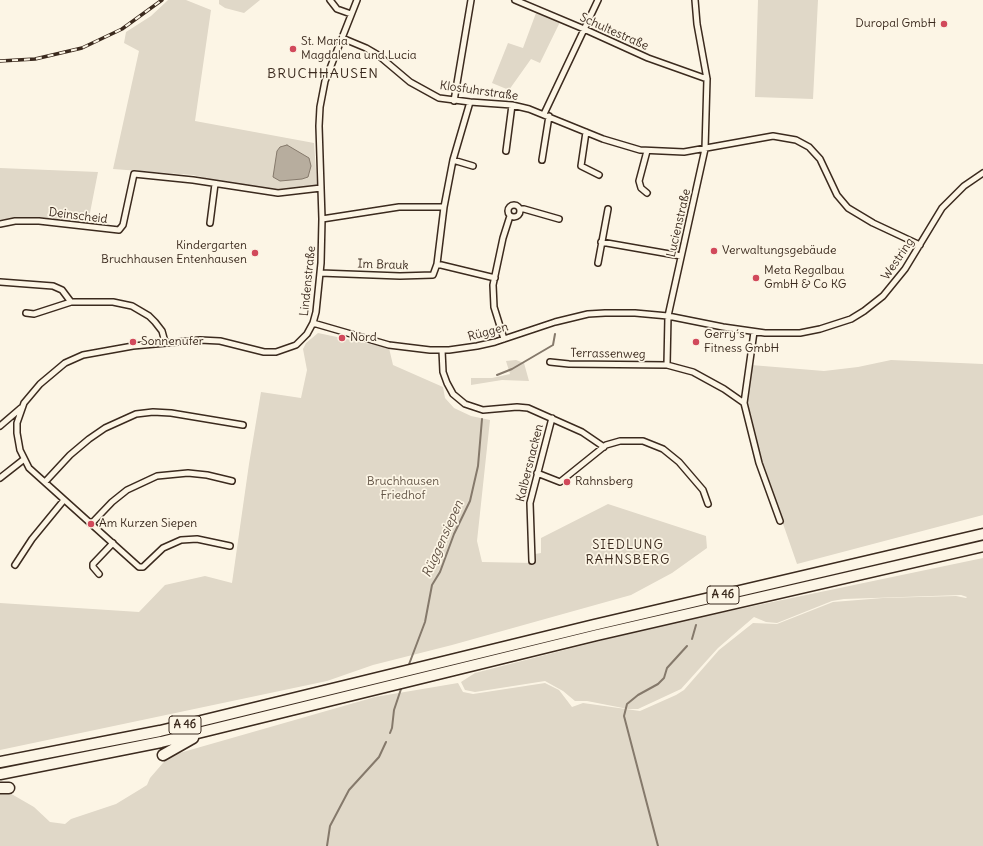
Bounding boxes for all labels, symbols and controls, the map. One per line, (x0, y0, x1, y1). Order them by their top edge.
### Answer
street label: Schultestraße (577, 10, 651, 54)
place label: Duropal GmbH (855, 17, 936, 31)
marker: Duropal GmbH (939, 19, 949, 29)
place label: St. Maria Magdalena und Lucia (301, 35, 417, 63)
marker: St. Maria Magdalena und Lucia (288, 44, 298, 54)
district label: BRUCHHAUSEN (267, 66, 379, 82)
street label: Klosfuhrstraße (439, 78, 519, 104)
street label: Lucienstraße (664, 187, 694, 259)
street label: Deinscheid (48, 205, 108, 227)
street label: Westring (879, 235, 917, 283)
place label: Kindergarten Bruchhausen Entenhausen (101, 239, 247, 267)
place label: Verwaltungsgebäude (722, 244, 837, 258)
street label: Lindenstraße (297, 245, 319, 317)
marker: Verwaltungsgebäude (709, 246, 719, 256)
marker: Kindergarten Bruchhausen Entenhausen (250, 248, 260, 258)
street label: Im Brauk (357, 257, 409, 273)
place label: Meta Regalbau GmbH & Co KG (764, 264, 846, 292)
marker: Meta Regalbau GmbH & Co KG (751, 273, 761, 283)
street label: Rüggen (466, 320, 510, 344)
place label: Gerry´s Fitness GmbH (704, 328, 779, 356)
place label: Nord (350, 331, 377, 345)
marker: Nord (337, 333, 347, 343)
place label: Sonnenufer (141, 335, 204, 349)
marker: Sonnenufer (128, 337, 138, 347)
marker: Gerry´s Fitness GmbH (691, 337, 701, 347)
street label: Terrassenweg (570, 346, 646, 362)
street label: Kalbersnacken (513, 423, 547, 503)
park label: Bruchhausen Friedhof (367, 475, 439, 503)
place label: Rahnsberg (575, 475, 633, 489)
marker: Rahnsberg (562, 477, 572, 487)
water label: Rüggensiepen (419, 498, 467, 580)
place label: Am Kurzen Siepen (99, 517, 197, 531)
marker: Am Kurzen Siepen (86, 519, 96, 529)
district label: SIEDLUNG RAHNSBERG (586, 537, 670, 568)
road number: A 46 (707, 586, 739, 604)
road number: A 46 (169, 716, 201, 734)

